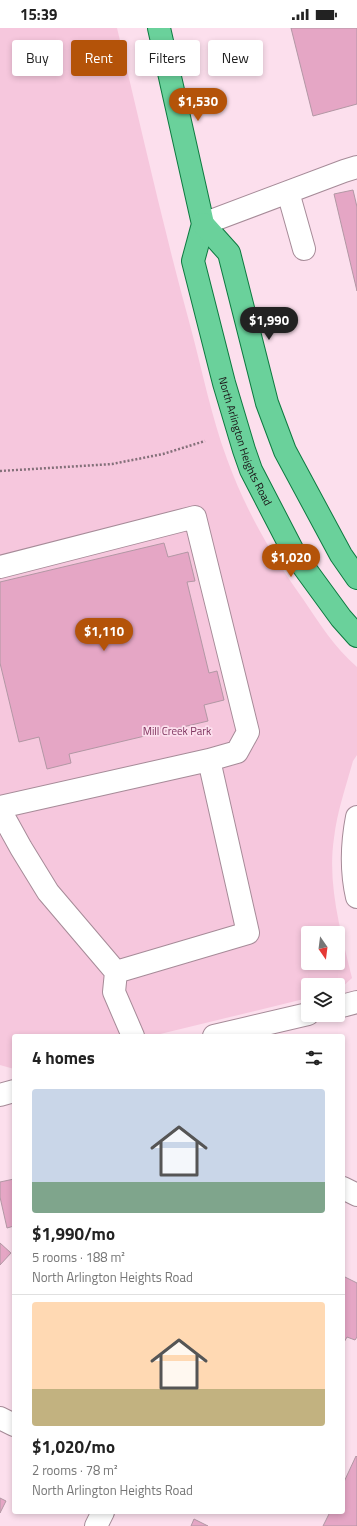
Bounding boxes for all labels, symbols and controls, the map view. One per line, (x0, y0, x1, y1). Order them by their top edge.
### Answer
text: 15:39 (20, 3, 57, 26)
chip: Buy (12, 40, 63, 76)
chip: Rent (71, 40, 127, 76)
chip: Filters (135, 40, 200, 76)
chip: New (208, 40, 263, 76)
pin: $1,530 (165, 88, 231, 122)
text: $1,530 (178, 91, 218, 111)
pin: $1,990 (236, 307, 302, 341)
text: $1,990 (249, 310, 289, 330)
street label: North Arlington Heights Road (215, 375, 276, 508)
pin: $1,020 (258, 544, 324, 578)
text: $1,020 (271, 547, 311, 567)
pin: $1,110 (71, 618, 137, 652)
text: $1,110 (84, 621, 124, 641)
park label: Mill Creek Park (143, 723, 212, 739)
north arrow (301, 926, 345, 970)
map controls (301, 926, 345, 1022)
button: layers (301, 978, 345, 1022)
text: 4 homes (32, 1045, 95, 1071)
icon: filters (303, 1047, 325, 1069)
icon: home (143, 1115, 215, 1187)
text: $1,990/mo (32, 1221, 115, 1247)
text: 5 rooms · 188 m² (32, 1247, 125, 1267)
text: North Arlington Heights Road (32, 1267, 193, 1287)
icon: home (143, 1328, 215, 1400)
text: $1,020/mo (32, 1434, 115, 1460)
text: 2 rooms · 78 m² (32, 1460, 118, 1480)
text: North Arlington Heights Road (32, 1480, 193, 1500)

